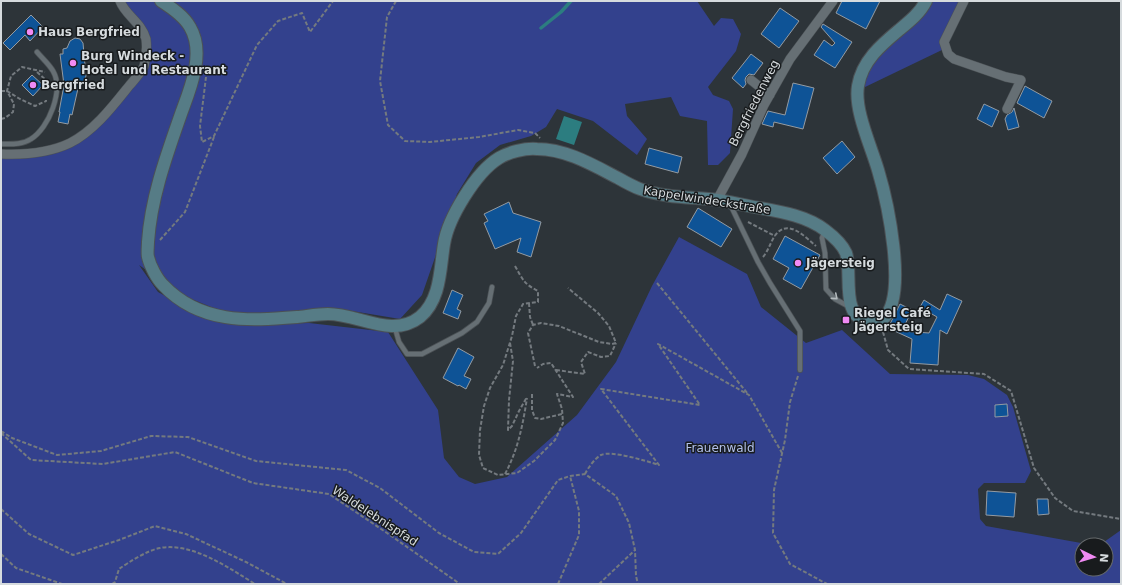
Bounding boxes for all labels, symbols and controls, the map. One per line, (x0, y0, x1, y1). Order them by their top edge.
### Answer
place label: Haus Bergfried (38, 25, 140, 39)
marker: Haus Bergfried (25, 27, 35, 37)
place label: Burg Windeck - Hotel und Restaurant (81, 49, 227, 77)
street label: Bergfriedenweg (726, 57, 782, 149)
marker: Burg Windeck - Hotel und Restaurant (68, 58, 78, 68)
place label: Bergfried (41, 78, 105, 92)
marker: Bergfried (28, 80, 38, 90)
street label: Kappelwindeckstraße (642, 183, 772, 217)
place label: Jägersteig (805, 256, 875, 270)
marker: Jägersteig (793, 258, 803, 268)
one-way arrow (830, 293, 837, 300)
place label: Riegel Café Jägersteig (853, 306, 931, 334)
marker: Riegel Café Jägersteig (841, 315, 851, 325)
park label: Frauenwald (685, 441, 755, 455)
street label: Waldelebnispfad (330, 483, 420, 549)
north arrow (1074, 537, 1114, 577)
text: N (1097, 553, 1110, 563)

